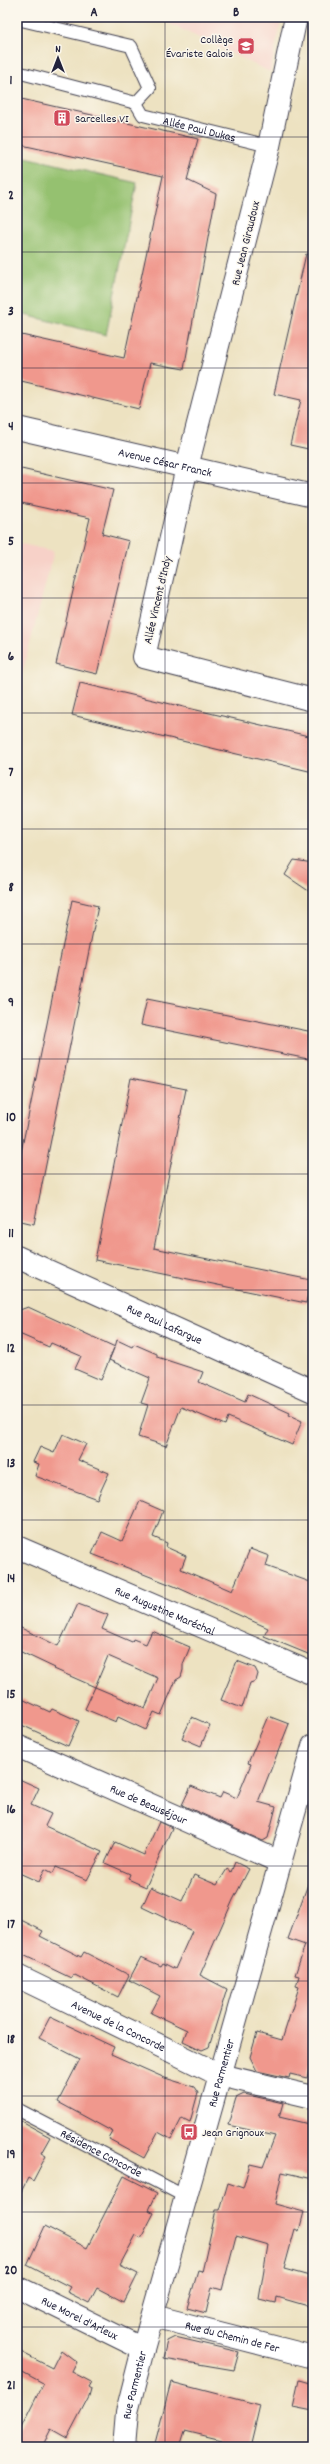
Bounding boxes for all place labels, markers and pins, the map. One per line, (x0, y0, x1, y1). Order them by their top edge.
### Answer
place label: Collège Évariste Galois (166, 32, 233, 63)
school or university icon: Collège Évariste Galois (236, 36, 256, 56)
building icon: Sarcelles VI (52, 108, 72, 128)
place label: Sarcelles VI (75, 111, 129, 128)
bus stop icon: Jean Grignoux (179, 2122, 199, 2142)
place label: Jean Grignoux (202, 2125, 265, 2142)

